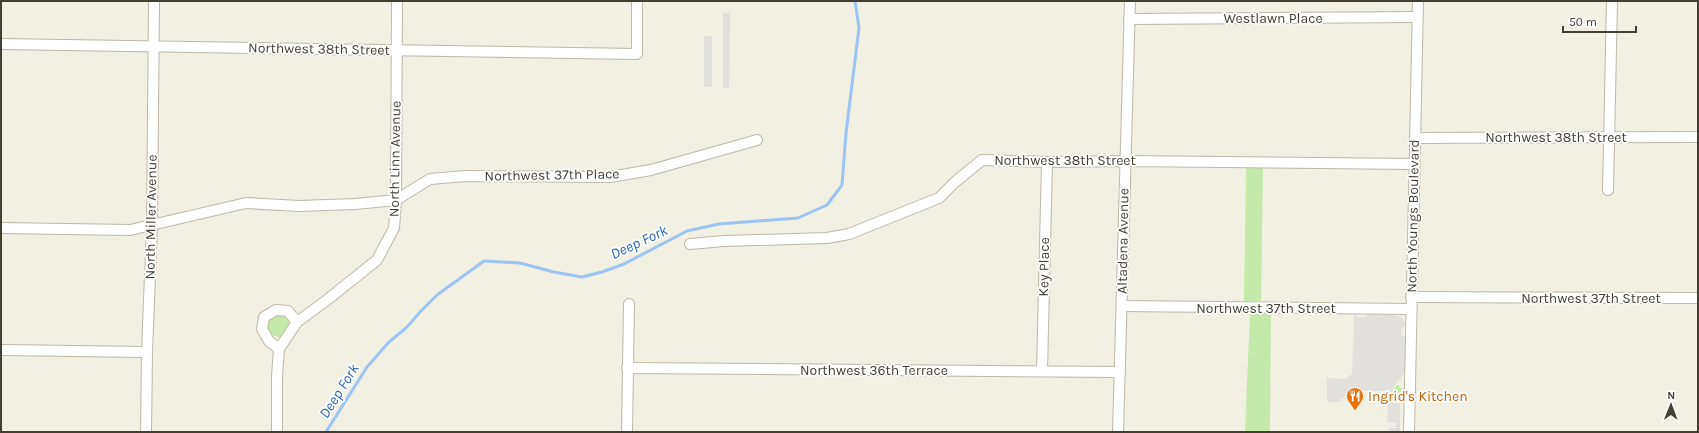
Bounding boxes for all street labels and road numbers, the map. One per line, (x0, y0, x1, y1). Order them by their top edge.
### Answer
street label: Westlawn Place (1223, 10, 1323, 27)
street label: Northwest 38th Street (248, 39, 390, 59)
street label: North Linn Avenue (385, 101, 405, 217)
street label: Northwest 38th Street (1485, 129, 1627, 146)
street label: North Youngs Boulevard (1403, 139, 1423, 293)
street label: Northwest 38th Street (994, 152, 1136, 169)
street label: North Miller Avenue (141, 154, 161, 280)
street label: Northwest 37th Place (484, 165, 620, 185)
street label: Altadena Avenue (1114, 188, 1132, 294)
street label: Key Place (1035, 237, 1053, 297)
street label: Northwest 37th Street (1521, 290, 1661, 307)
street label: Northwest 37th Street (1196, 300, 1336, 317)
street label: Northwest 36th Terrace (800, 362, 948, 379)

